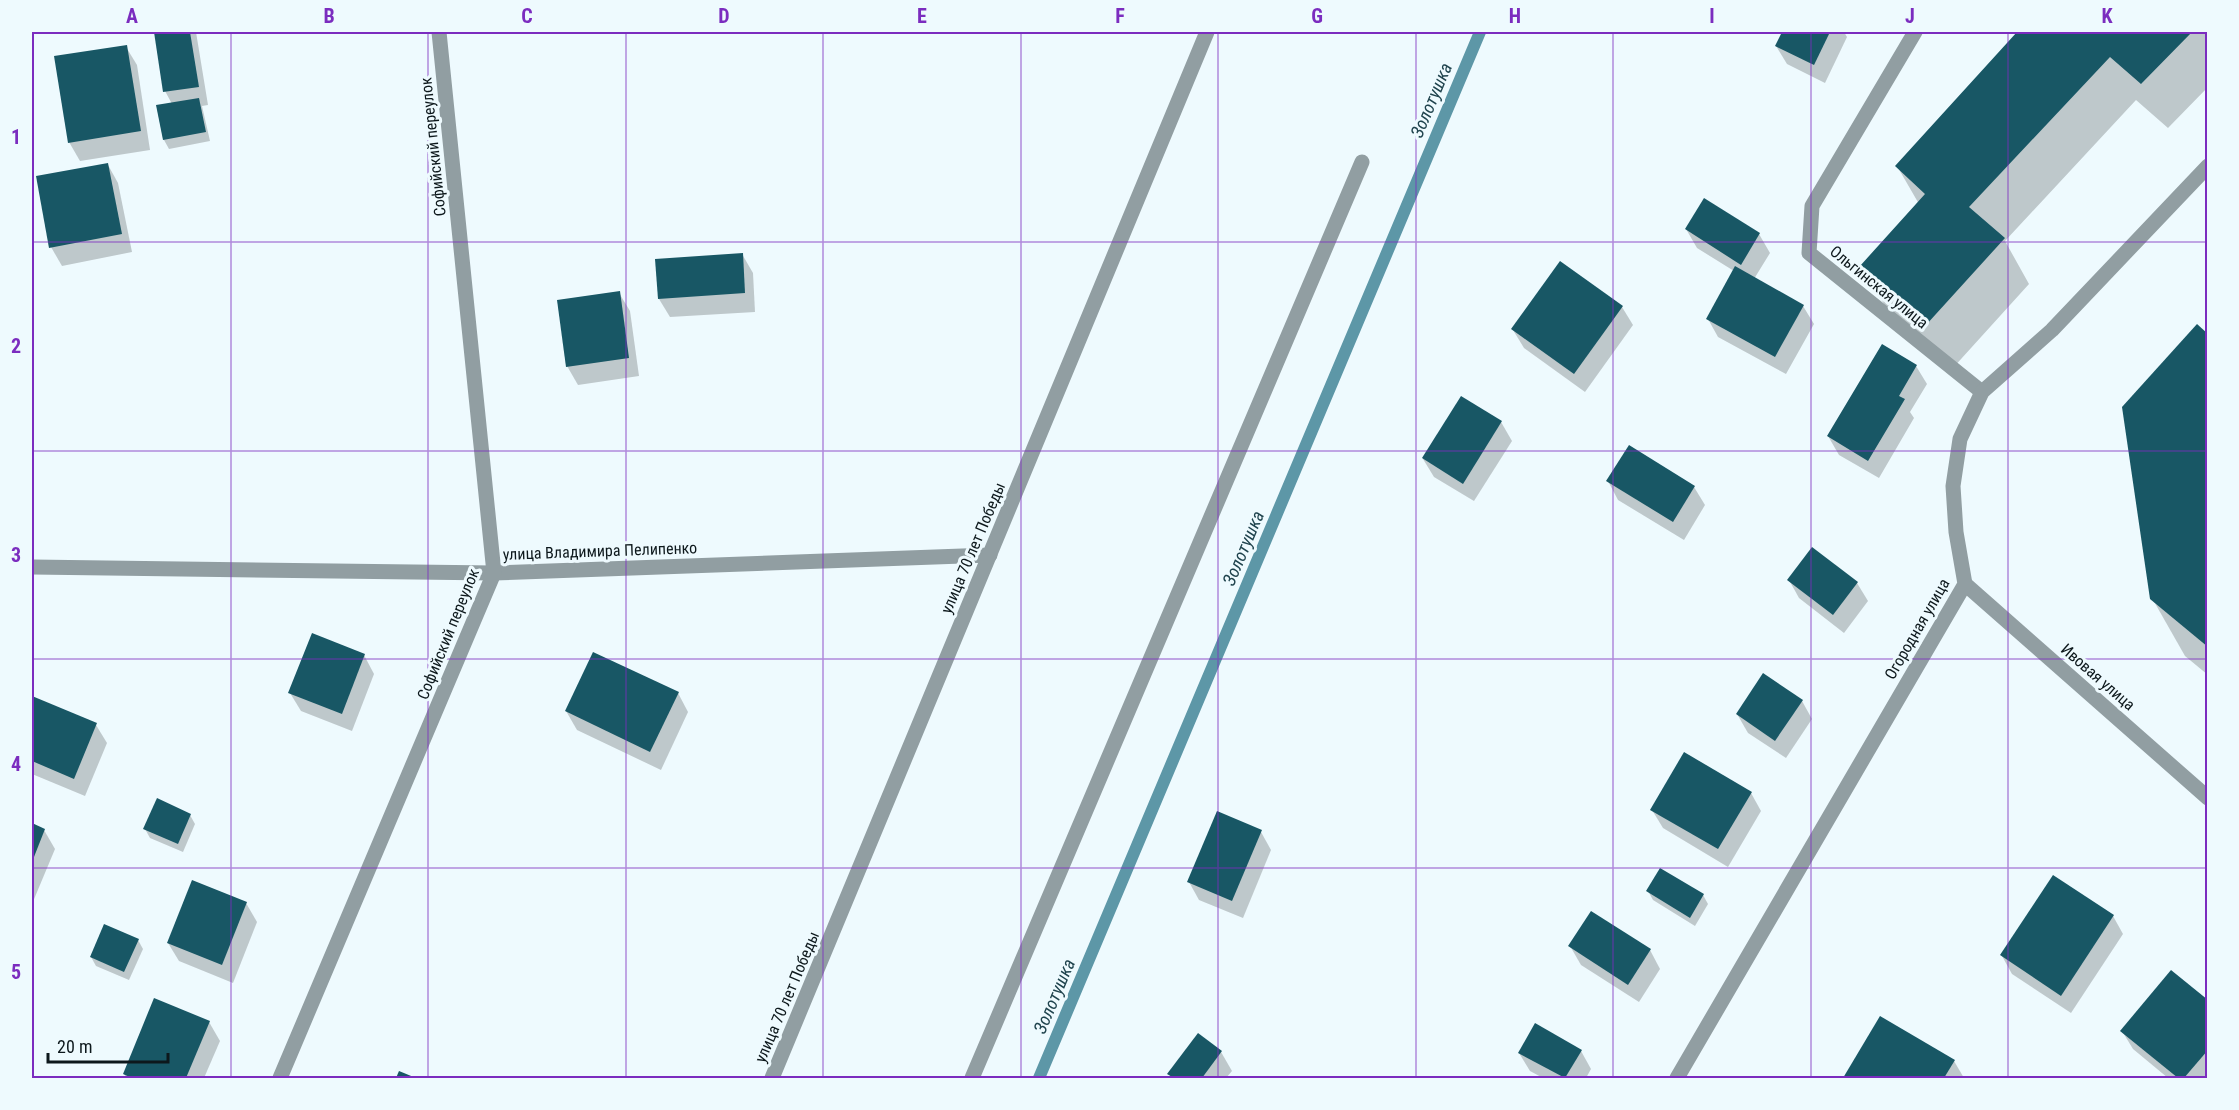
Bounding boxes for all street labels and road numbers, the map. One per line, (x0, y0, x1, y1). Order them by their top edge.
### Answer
street label: Софийский переулок (416, 76, 450, 217)
street label: Ольгинская улица (1826, 242, 1932, 332)
street label: улица 70 лет Победы (937, 480, 1009, 616)
street label: улица Владимира Пелипенко (502, 538, 698, 564)
street label: Софийский переулок (413, 565, 483, 702)
street label: Огородная улица (1880, 575, 1954, 683)
street label: Ивовая улица (2057, 640, 2139, 714)
street label: улица 70 лет Победы (751, 929, 823, 1065)

